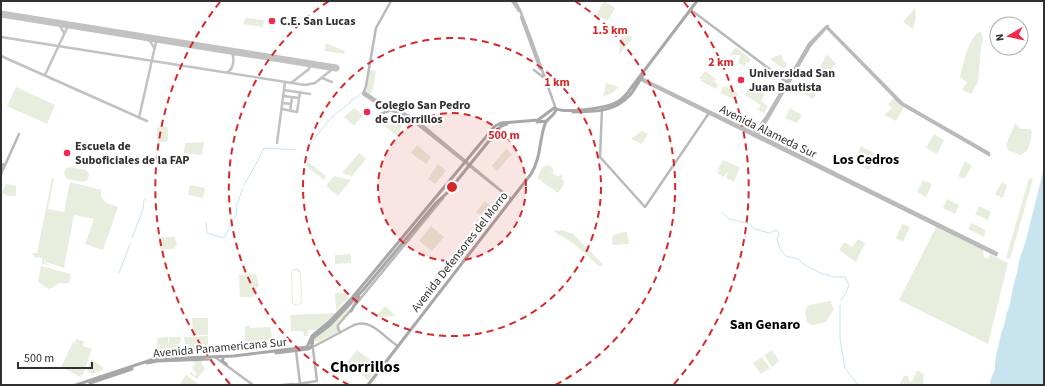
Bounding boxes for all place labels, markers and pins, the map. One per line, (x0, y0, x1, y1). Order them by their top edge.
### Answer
place label: C.E. San Lucas (280, 13, 355, 30)
marker: C.E. San Lucas (267, 16, 277, 26)
place label: Universidad San Juan Bautista (749, 65, 835, 96)
marker: Universidad San Juan Bautista (736, 75, 746, 85)
place label: Colegio San Pedro de Chorrillos (375, 97, 471, 128)
marker: Colegio San Pedro de Chorrillos (362, 107, 372, 117)
place label: Escuela de Suboficiales de la FAP (75, 138, 189, 169)
marker: Escuela de Suboficiales de la FAP (62, 148, 72, 158)
centre of rings (445, 180, 459, 194)

